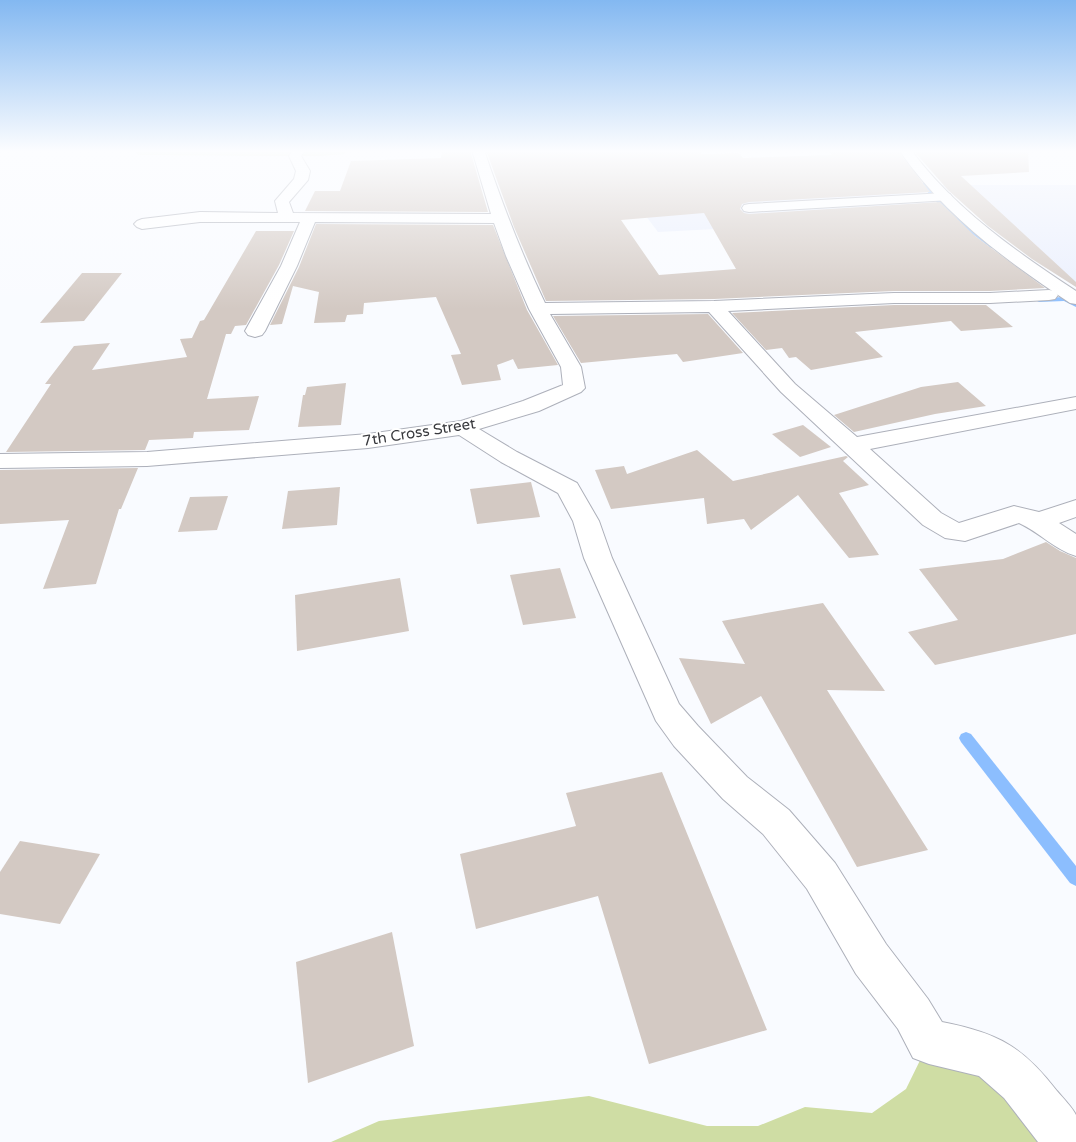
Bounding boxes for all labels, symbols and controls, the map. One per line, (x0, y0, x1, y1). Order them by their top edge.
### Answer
street label: 7th Cross Street (361, 414, 477, 450)

